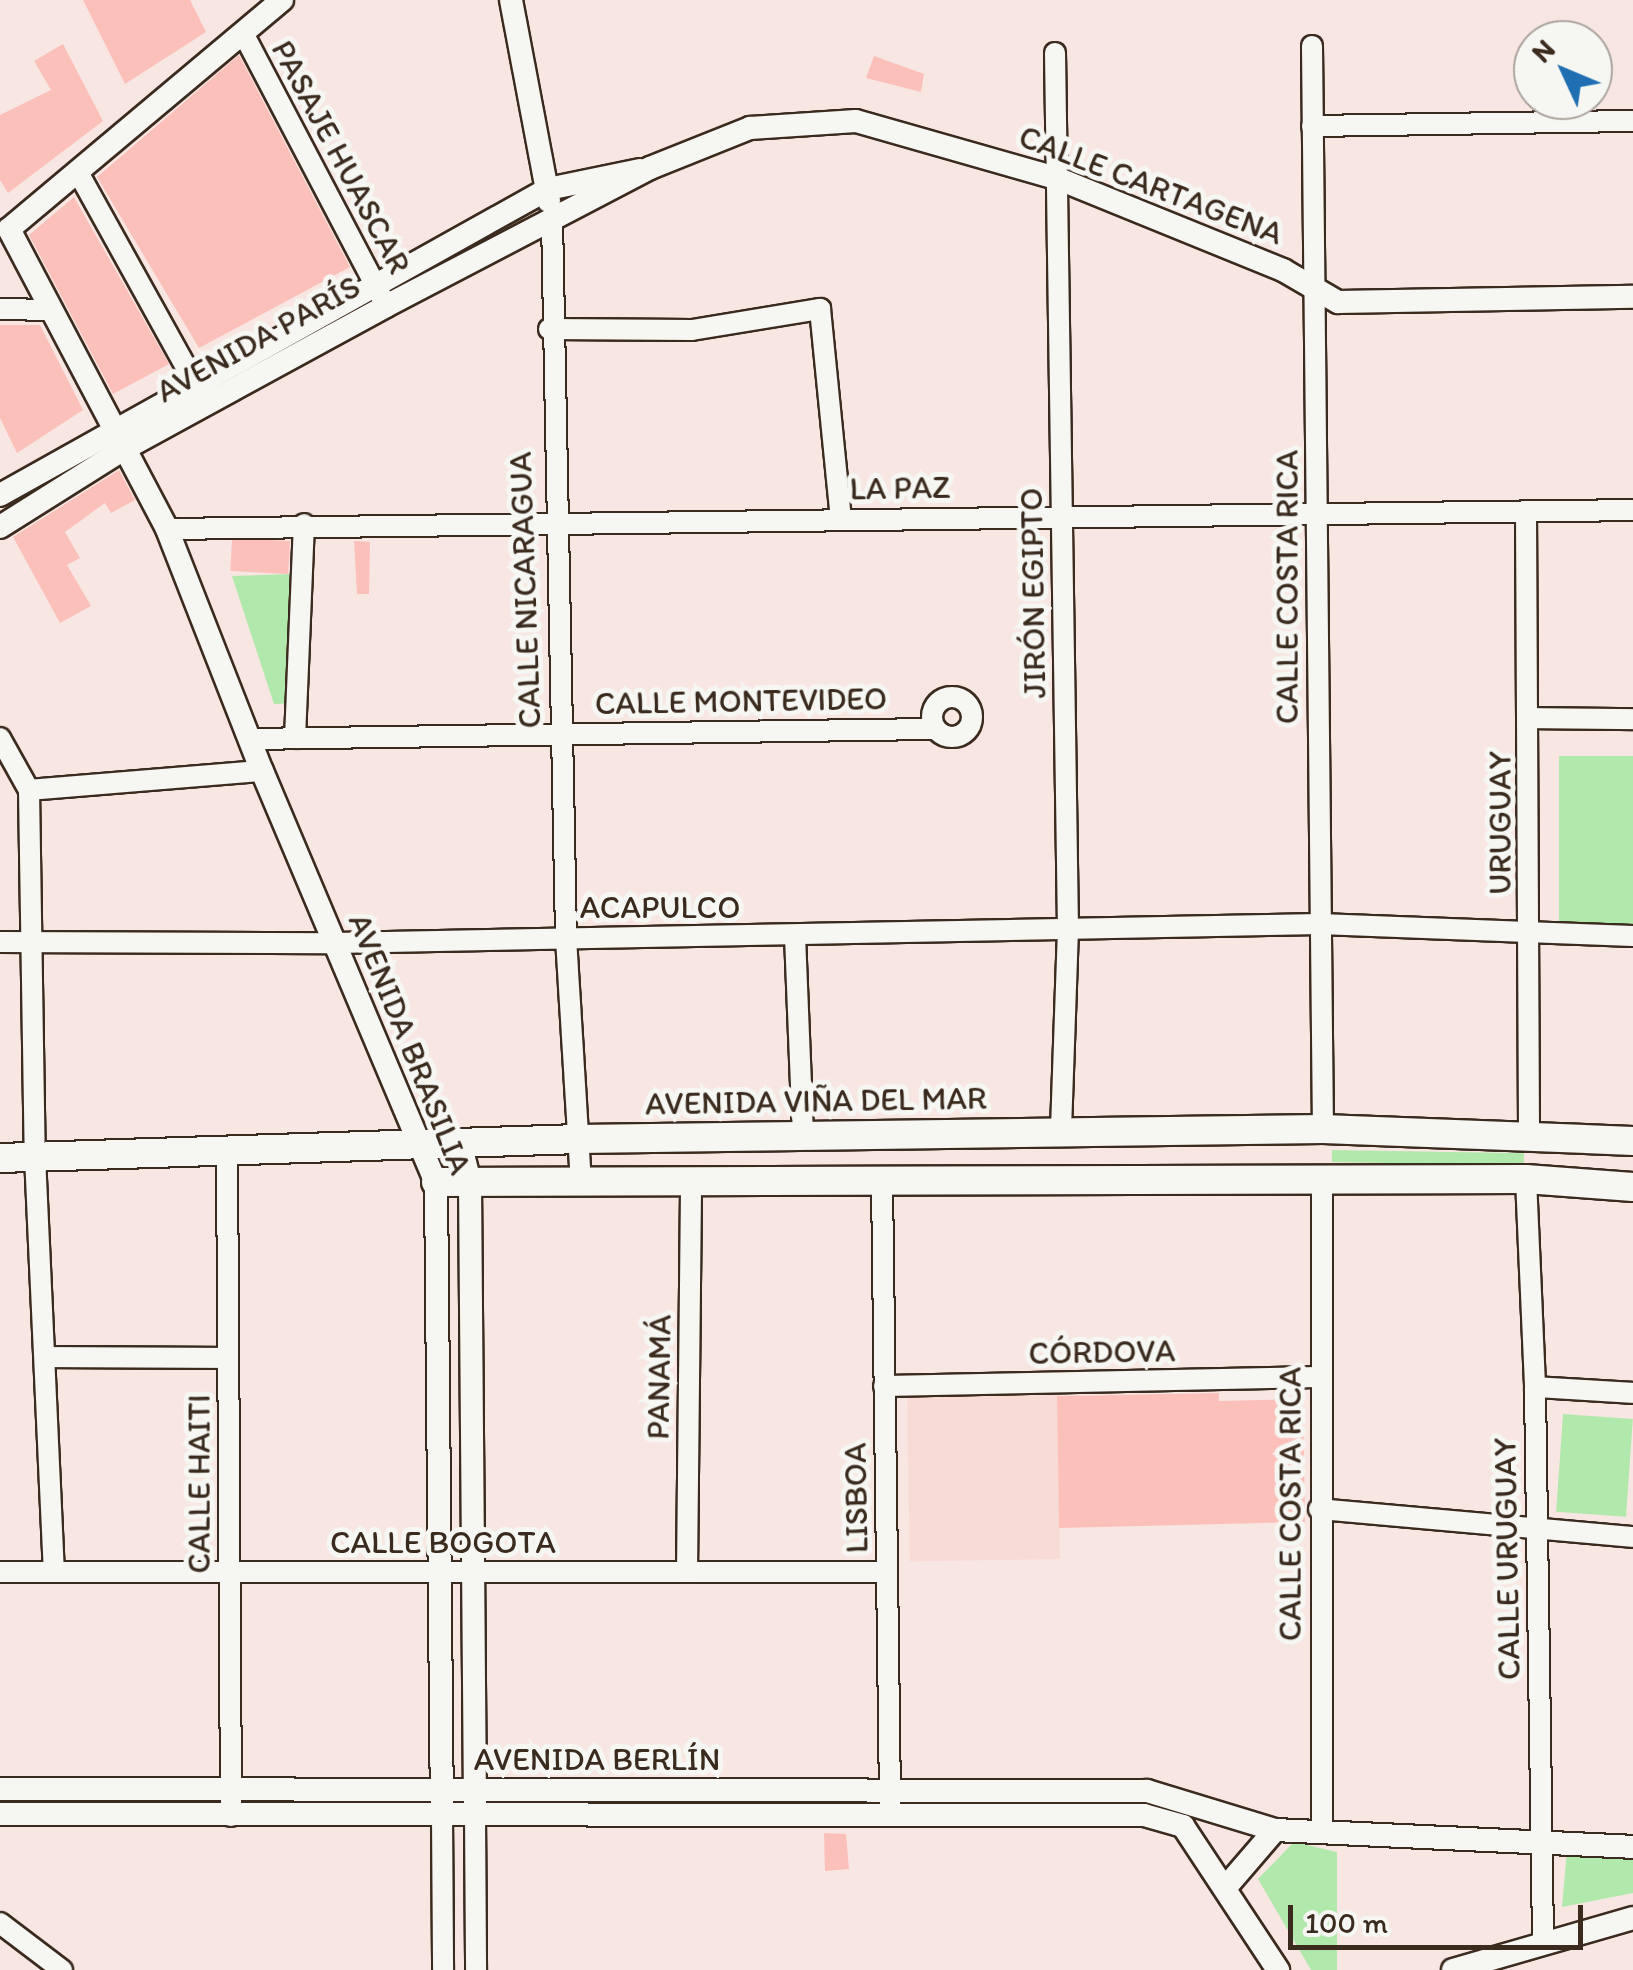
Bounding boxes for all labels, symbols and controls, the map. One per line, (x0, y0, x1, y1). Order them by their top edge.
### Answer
north arrow (1513, 20, 1613, 120)
text: N (1524, 32, 1562, 69)
street label: PASAJE HUASCAR (263, 34, 419, 280)
street label: CALLE CARTAGENA (1014, 117, 1288, 253)
street label: AVENIDA PARÍS (150, 267, 366, 411)
street label: CALLE COSTA RICA (1268, 448, 1306, 726)
street label: CALLE NICARAGUA (501, 451, 549, 729)
street label: LA PAZ (850, 468, 950, 508)
street label: JIRÓN EGIPTO (1012, 489, 1054, 697)
street label: CALLE MONTEVIDEO (593, 679, 889, 723)
street label: URUGUAY (1481, 751, 1519, 895)
street label: ACAPULCO (580, 888, 740, 926)
street label: AVENIDA BRASILIA (341, 910, 479, 1178)
street label: AVENIDA VIÑA DEL MAR (643, 1079, 989, 1123)
street label: PANAMÁ (639, 1314, 679, 1440)
street label: CÓRDOVA (1028, 1332, 1176, 1372)
street label: CALLE COSTA RICA (1271, 1365, 1309, 1643)
street label: CALLE HAITI (180, 1394, 218, 1574)
street label: CALLE URUGUAY (1486, 1438, 1528, 1680)
street label: LISBOA (836, 1442, 876, 1554)
street label: CALLE BOGOTA (330, 1523, 556, 1561)
street label: AVENIDA BERLÍN (474, 1740, 720, 1778)
scale bar (1293, 1885, 1588, 1947)
text: 100 m (1305, 1904, 1388, 1941)

